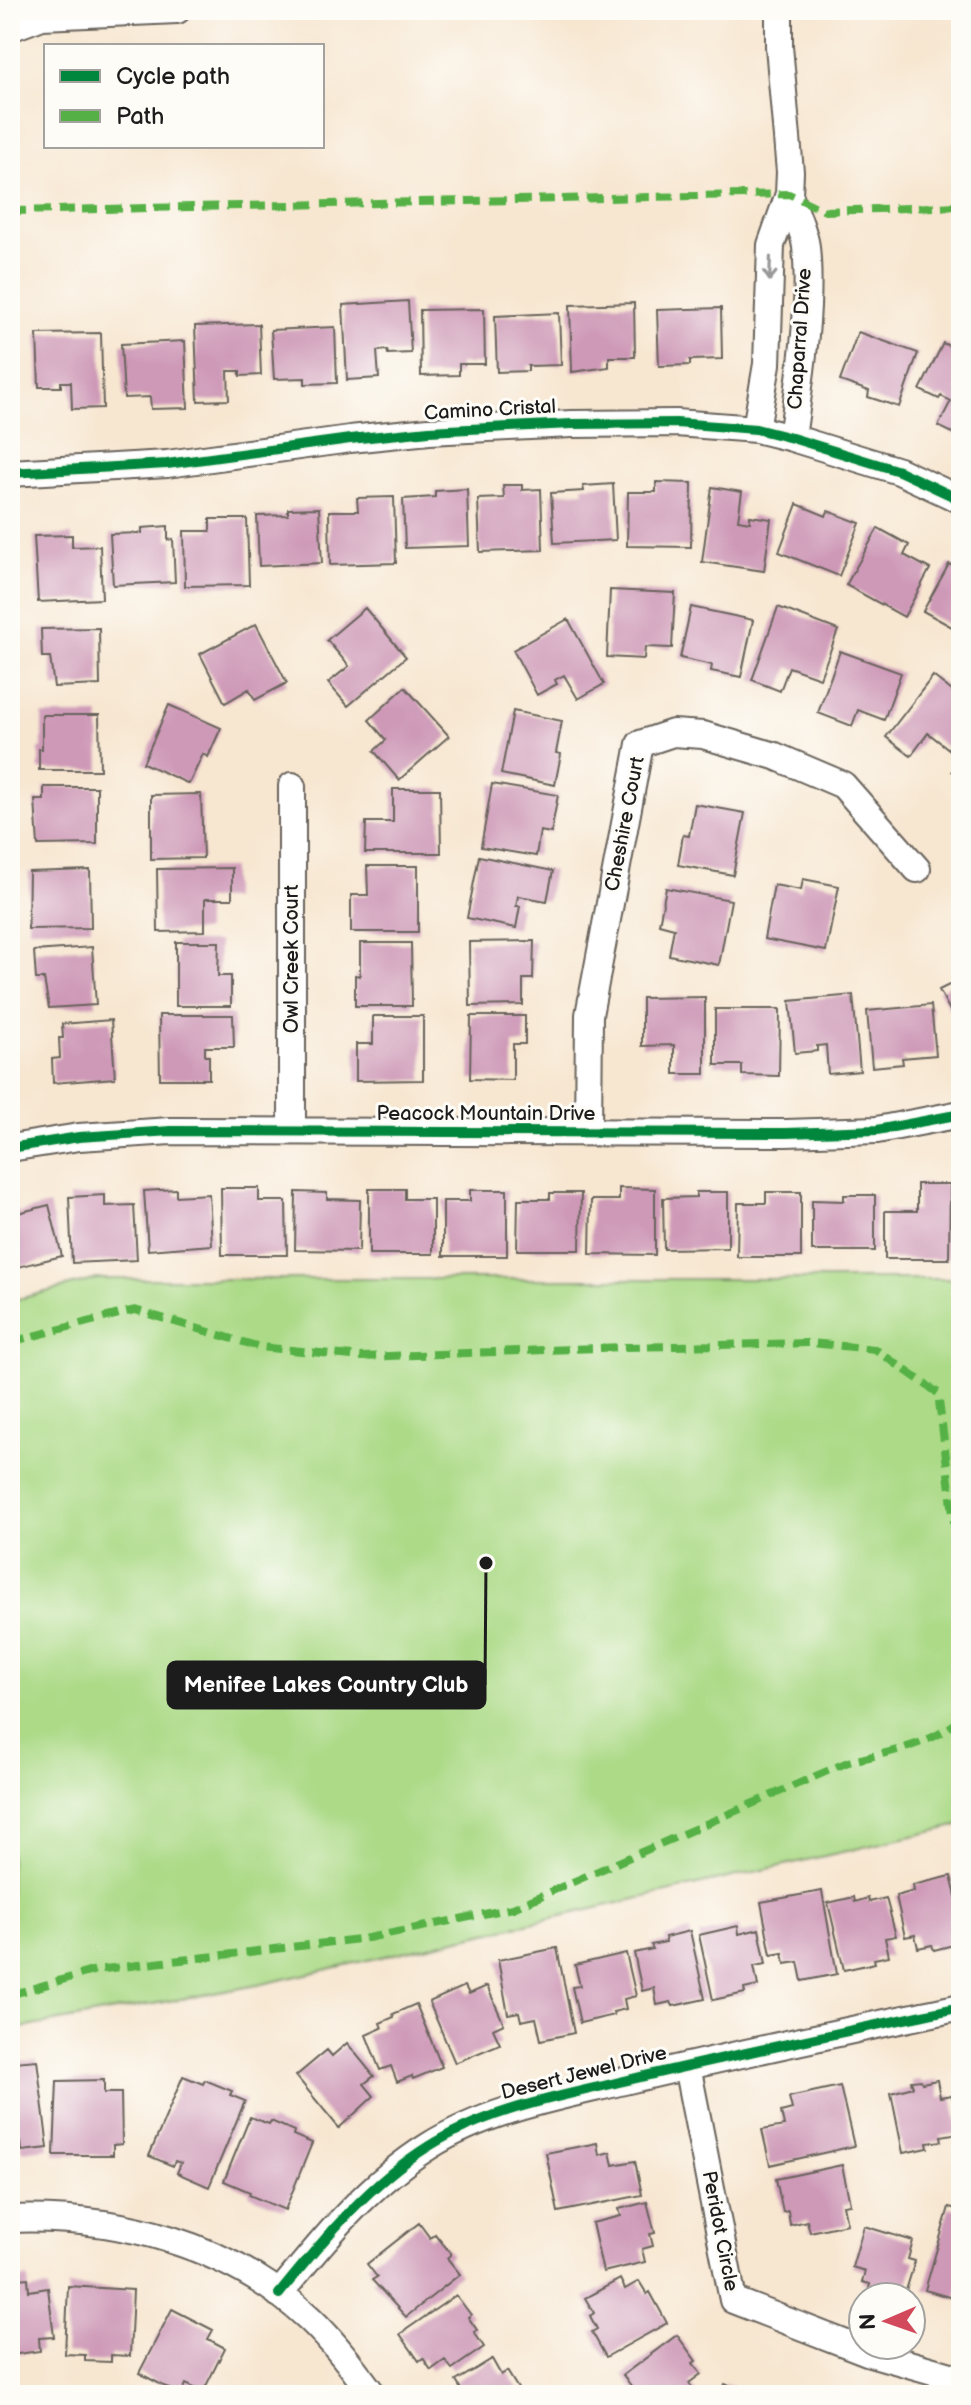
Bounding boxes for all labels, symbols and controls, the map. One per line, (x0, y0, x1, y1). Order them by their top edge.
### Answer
legend (44, 44, 324, 148)
text: Cycle path (116, 62, 230, 91)
text: Path (116, 102, 164, 131)
one-way arrow (763, 255, 778, 282)
street label: Chaparral Drive (783, 267, 817, 411)
street label: Camino Cristal (423, 395, 557, 425)
street label: Cheshire Court (600, 754, 650, 894)
street label: Owl Creek Court (280, 885, 304, 1033)
street label: Peacock Mountain Drive (377, 1102, 596, 1126)
callout: Menifee Lakes Country Club (168, 1662, 485, 1708)
text: Menifee Lakes Country Club (184, 1672, 468, 1699)
street label: Desert Jewel Drive (499, 2041, 669, 2105)
street label: Peridot Circle (697, 2169, 743, 2293)
north arrow (847, 2281, 927, 2361)
text: N (855, 2313, 882, 2330)

